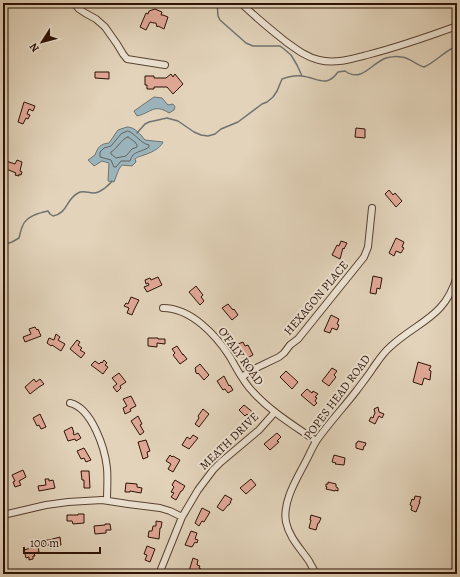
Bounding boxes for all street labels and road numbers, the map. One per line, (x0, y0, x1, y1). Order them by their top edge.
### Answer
street label: HEXAGON PLACE (280, 257, 352, 339)
street label: O'FALY ROAD (214, 324, 268, 388)
street label: POPES HEAD ROAD (300, 351, 374, 443)
street label: MEATH DRIVE (196, 409, 262, 473)

